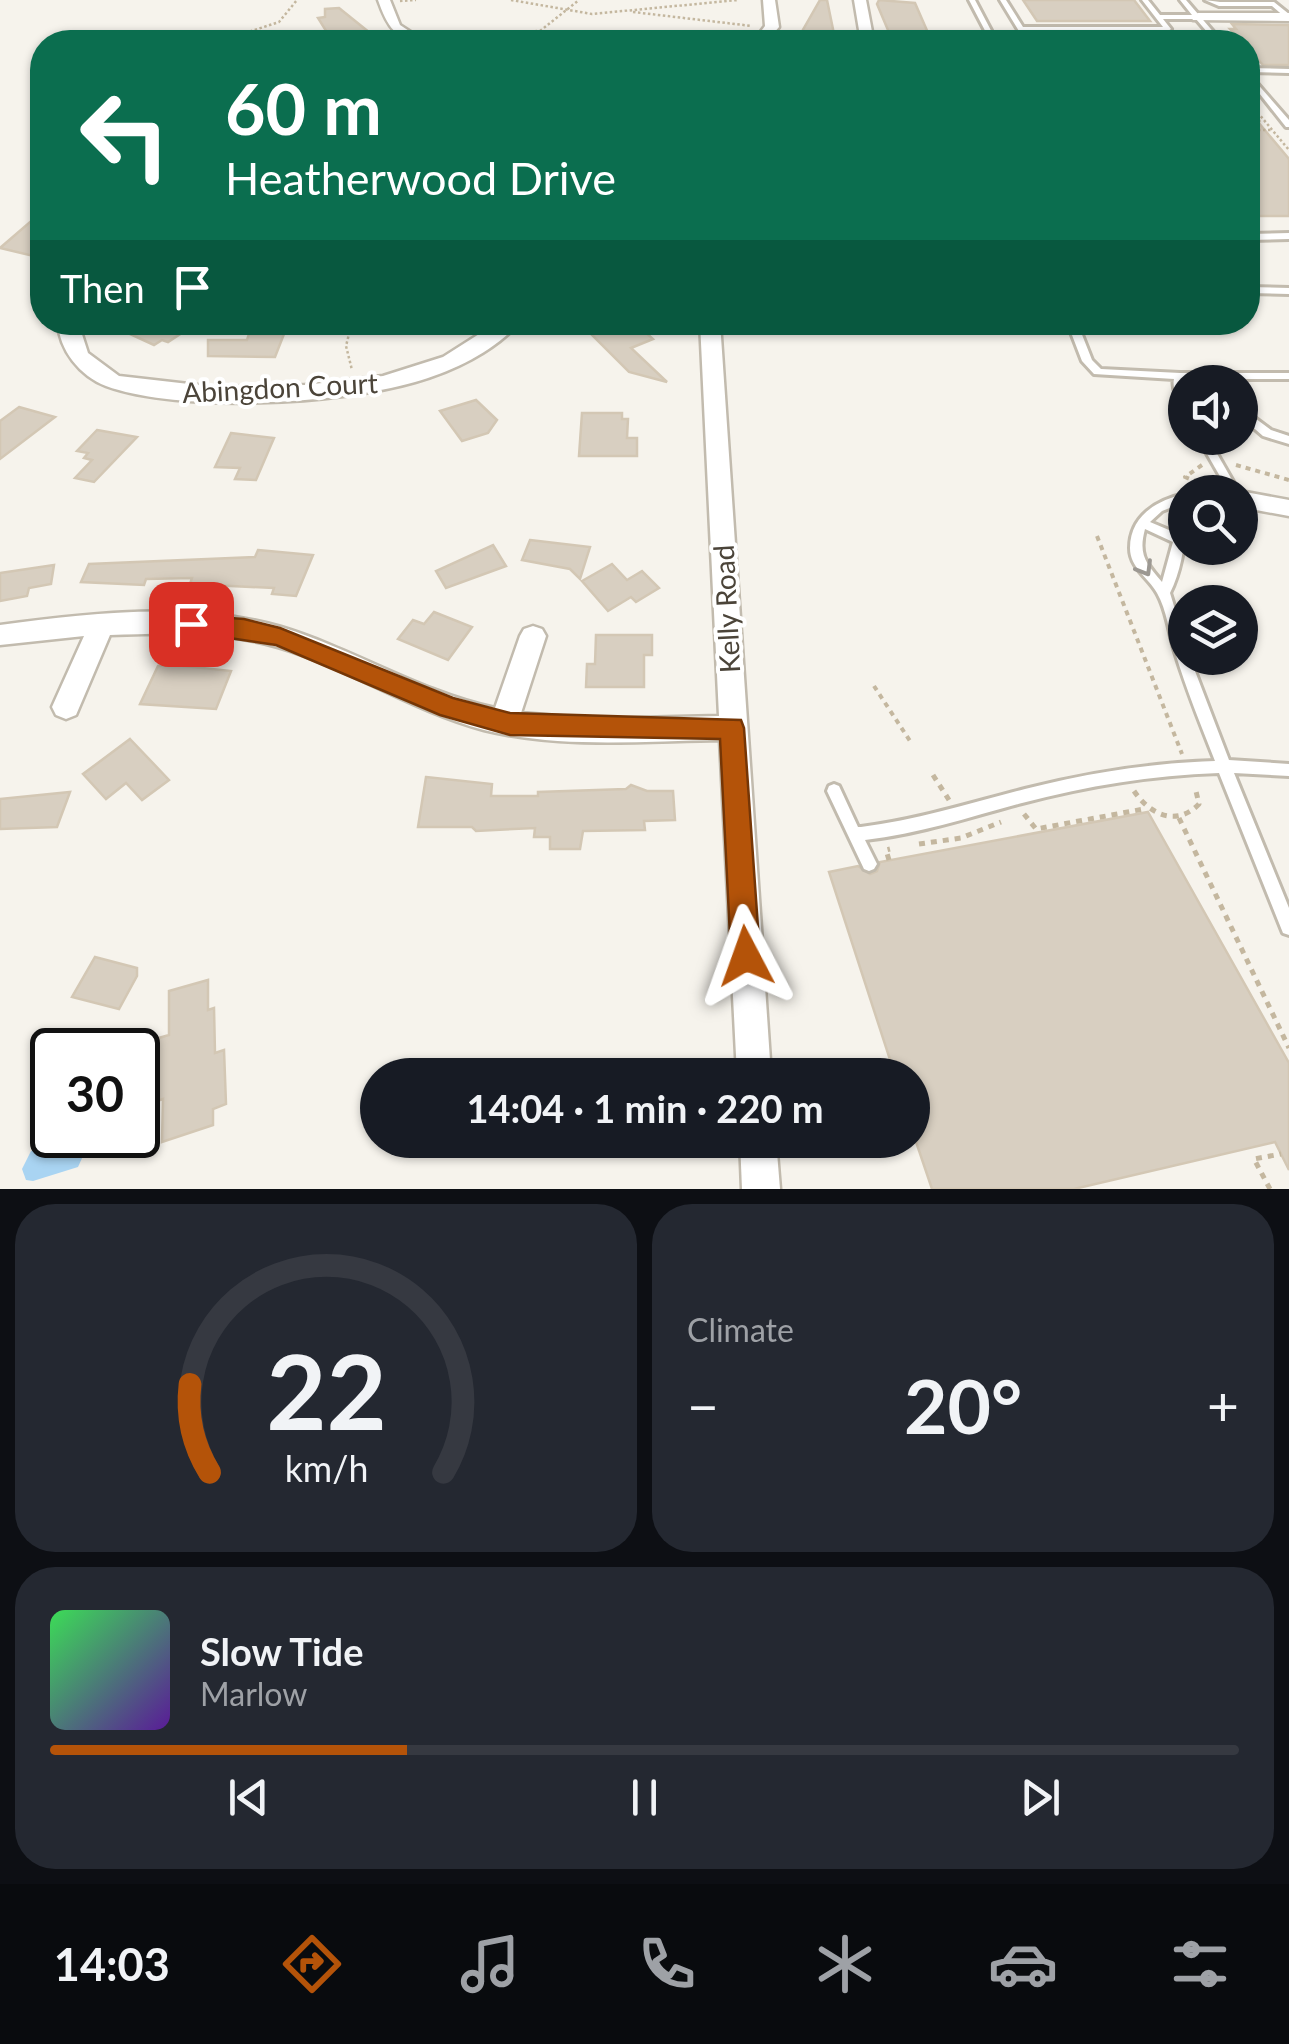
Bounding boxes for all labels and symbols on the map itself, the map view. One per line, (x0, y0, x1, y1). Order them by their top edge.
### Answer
street label: Abingdon Court (181, 365, 379, 409)
street label: Kelly Road (706, 544, 746, 674)
one-way arrow (1133, 558, 1152, 576)
pin (149, 582, 234, 667)
position arrow (694, 904, 798, 1008)
speed limit sign: 30 (30, 1028, 160, 1158)

